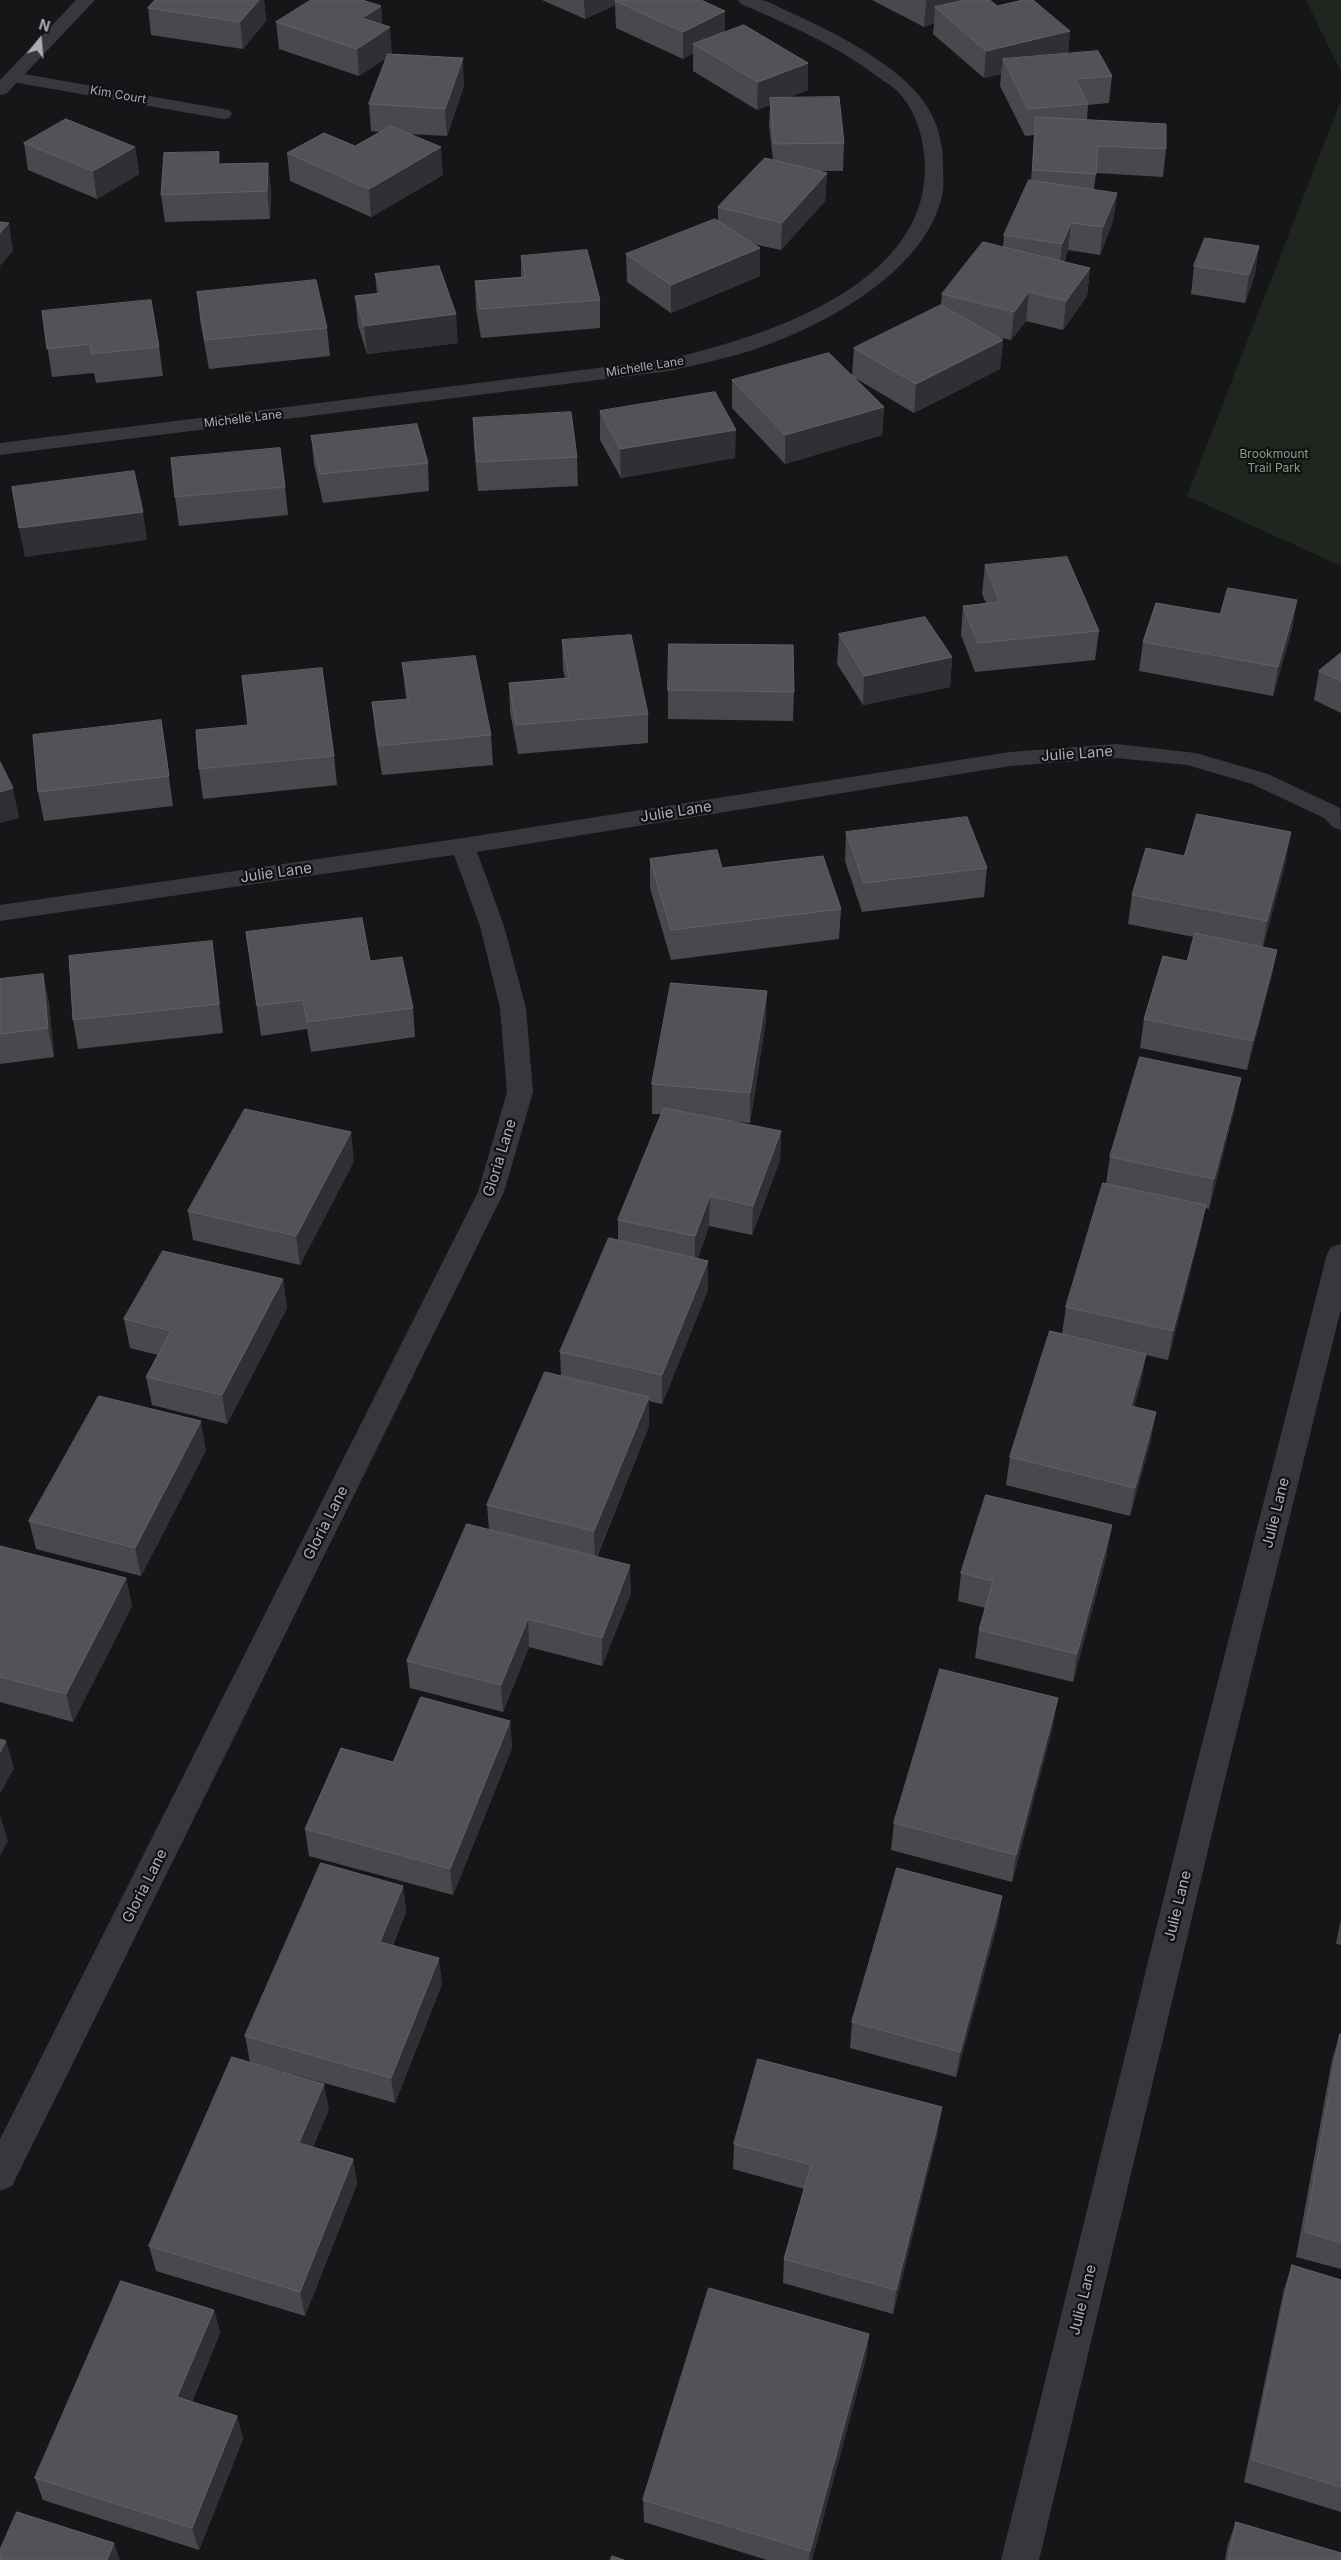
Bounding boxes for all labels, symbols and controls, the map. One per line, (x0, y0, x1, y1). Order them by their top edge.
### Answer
north arrow (15, 15, 65, 65)
text: N (37, 15, 52, 35)
street label: Kim Court (89, 83, 147, 107)
street label: Michelle Lane (605, 354, 685, 380)
street label: Michelle Lane (203, 407, 283, 431)
park label: Brookmount Trail Park (1240, 447, 1308, 475)
street label: Julie Lane (1040, 743, 1114, 765)
street label: Julie Lane (639, 797, 713, 827)
street label: Julie Lane (239, 859, 313, 887)
street label: Gloria Lane (480, 1117, 520, 1199)
street label: Julie Lane (1259, 1476, 1293, 1550)
street label: Gloria Lane (300, 1483, 352, 1563)
street label: Gloria Lane (119, 1846, 171, 1926)
street label: Julie Lane (1161, 1869, 1195, 1943)
street label: Julie Lane (1066, 2263, 1100, 2337)

